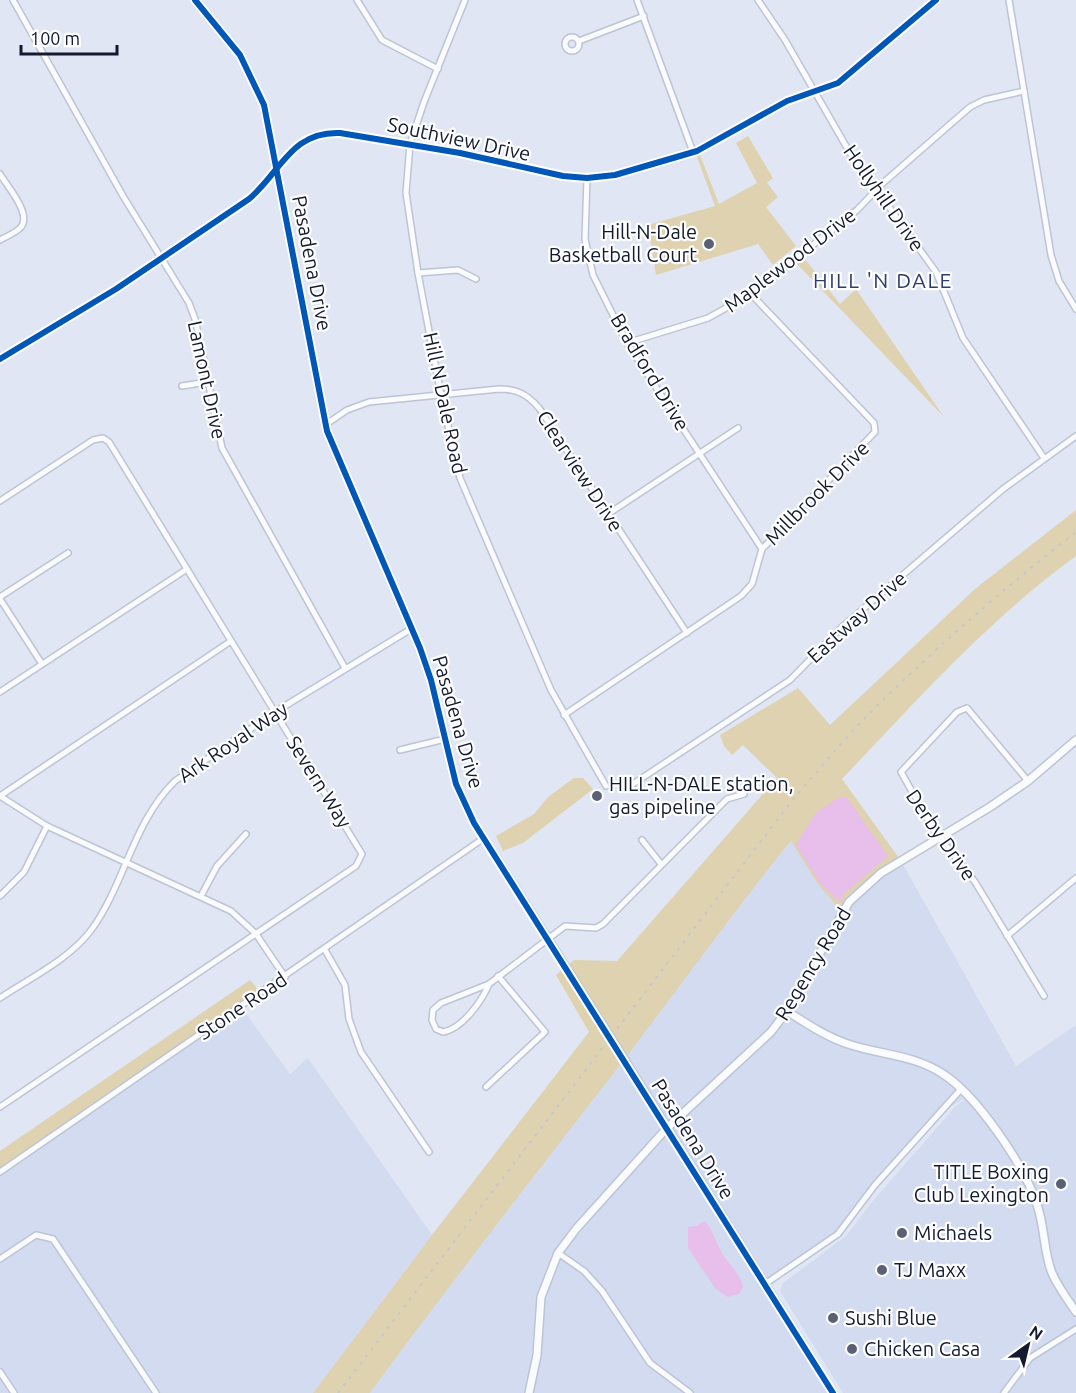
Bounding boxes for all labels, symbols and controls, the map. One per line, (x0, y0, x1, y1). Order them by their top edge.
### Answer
scale bar (21, 18, 117, 56)
text: 100 m (30, 28, 80, 48)
street label: Southview Drive (385, 112, 533, 165)
street label: Hollyhill Drive (839, 140, 929, 255)
street label: Pasadena Drive (288, 193, 337, 333)
street label: Maplewood Drive (720, 203, 860, 316)
place label: Hill-N-Dale Basketball Court (549, 220, 697, 266)
marker: Hill-N-Dale Basketball Court (702, 237, 716, 251)
district label: HILL 'N DALE (813, 268, 953, 292)
street label: Bradford Drive (606, 309, 694, 435)
street label: Lamont Drive (184, 319, 231, 441)
street label: Hill N Dale Road (419, 330, 472, 476)
street label: Clearview Drive (533, 406, 628, 536)
street label: Millbrook Drive (760, 436, 873, 549)
street label: Eastway Drive (802, 566, 911, 667)
street label: Pasadena Drive (428, 653, 488, 791)
street label: Ark Royal Way (174, 696, 292, 787)
street label: Severn Way (282, 732, 357, 832)
place label: HILL-N-DALE station, gas pipeline (609, 772, 794, 818)
street label: Derby Drive (902, 785, 981, 885)
marker: HILL-N-DALE station, gas pipeline (590, 789, 604, 803)
street label: Regency Road (770, 903, 855, 1024)
street label: Stone Road (193, 967, 291, 1044)
street label: Pasadena Drive (647, 1074, 740, 1203)
place label: TITLE Boxing Club Lexington (914, 1160, 1049, 1206)
marker: TITLE Boxing Club Lexington (1054, 1177, 1068, 1191)
place label: Michaels (914, 1221, 992, 1244)
marker: Michaels (895, 1226, 909, 1240)
place label: TJ Maxx (894, 1258, 966, 1281)
marker: TJ Maxx (875, 1263, 889, 1277)
place label: Sushi Blue (845, 1306, 937, 1329)
marker: Sushi Blue (826, 1311, 840, 1325)
north arrow (998, 1315, 1058, 1375)
text: N (1026, 1322, 1046, 1343)
place label: Chicken Casa (864, 1337, 980, 1360)
marker: Chicken Casa (845, 1342, 859, 1356)

